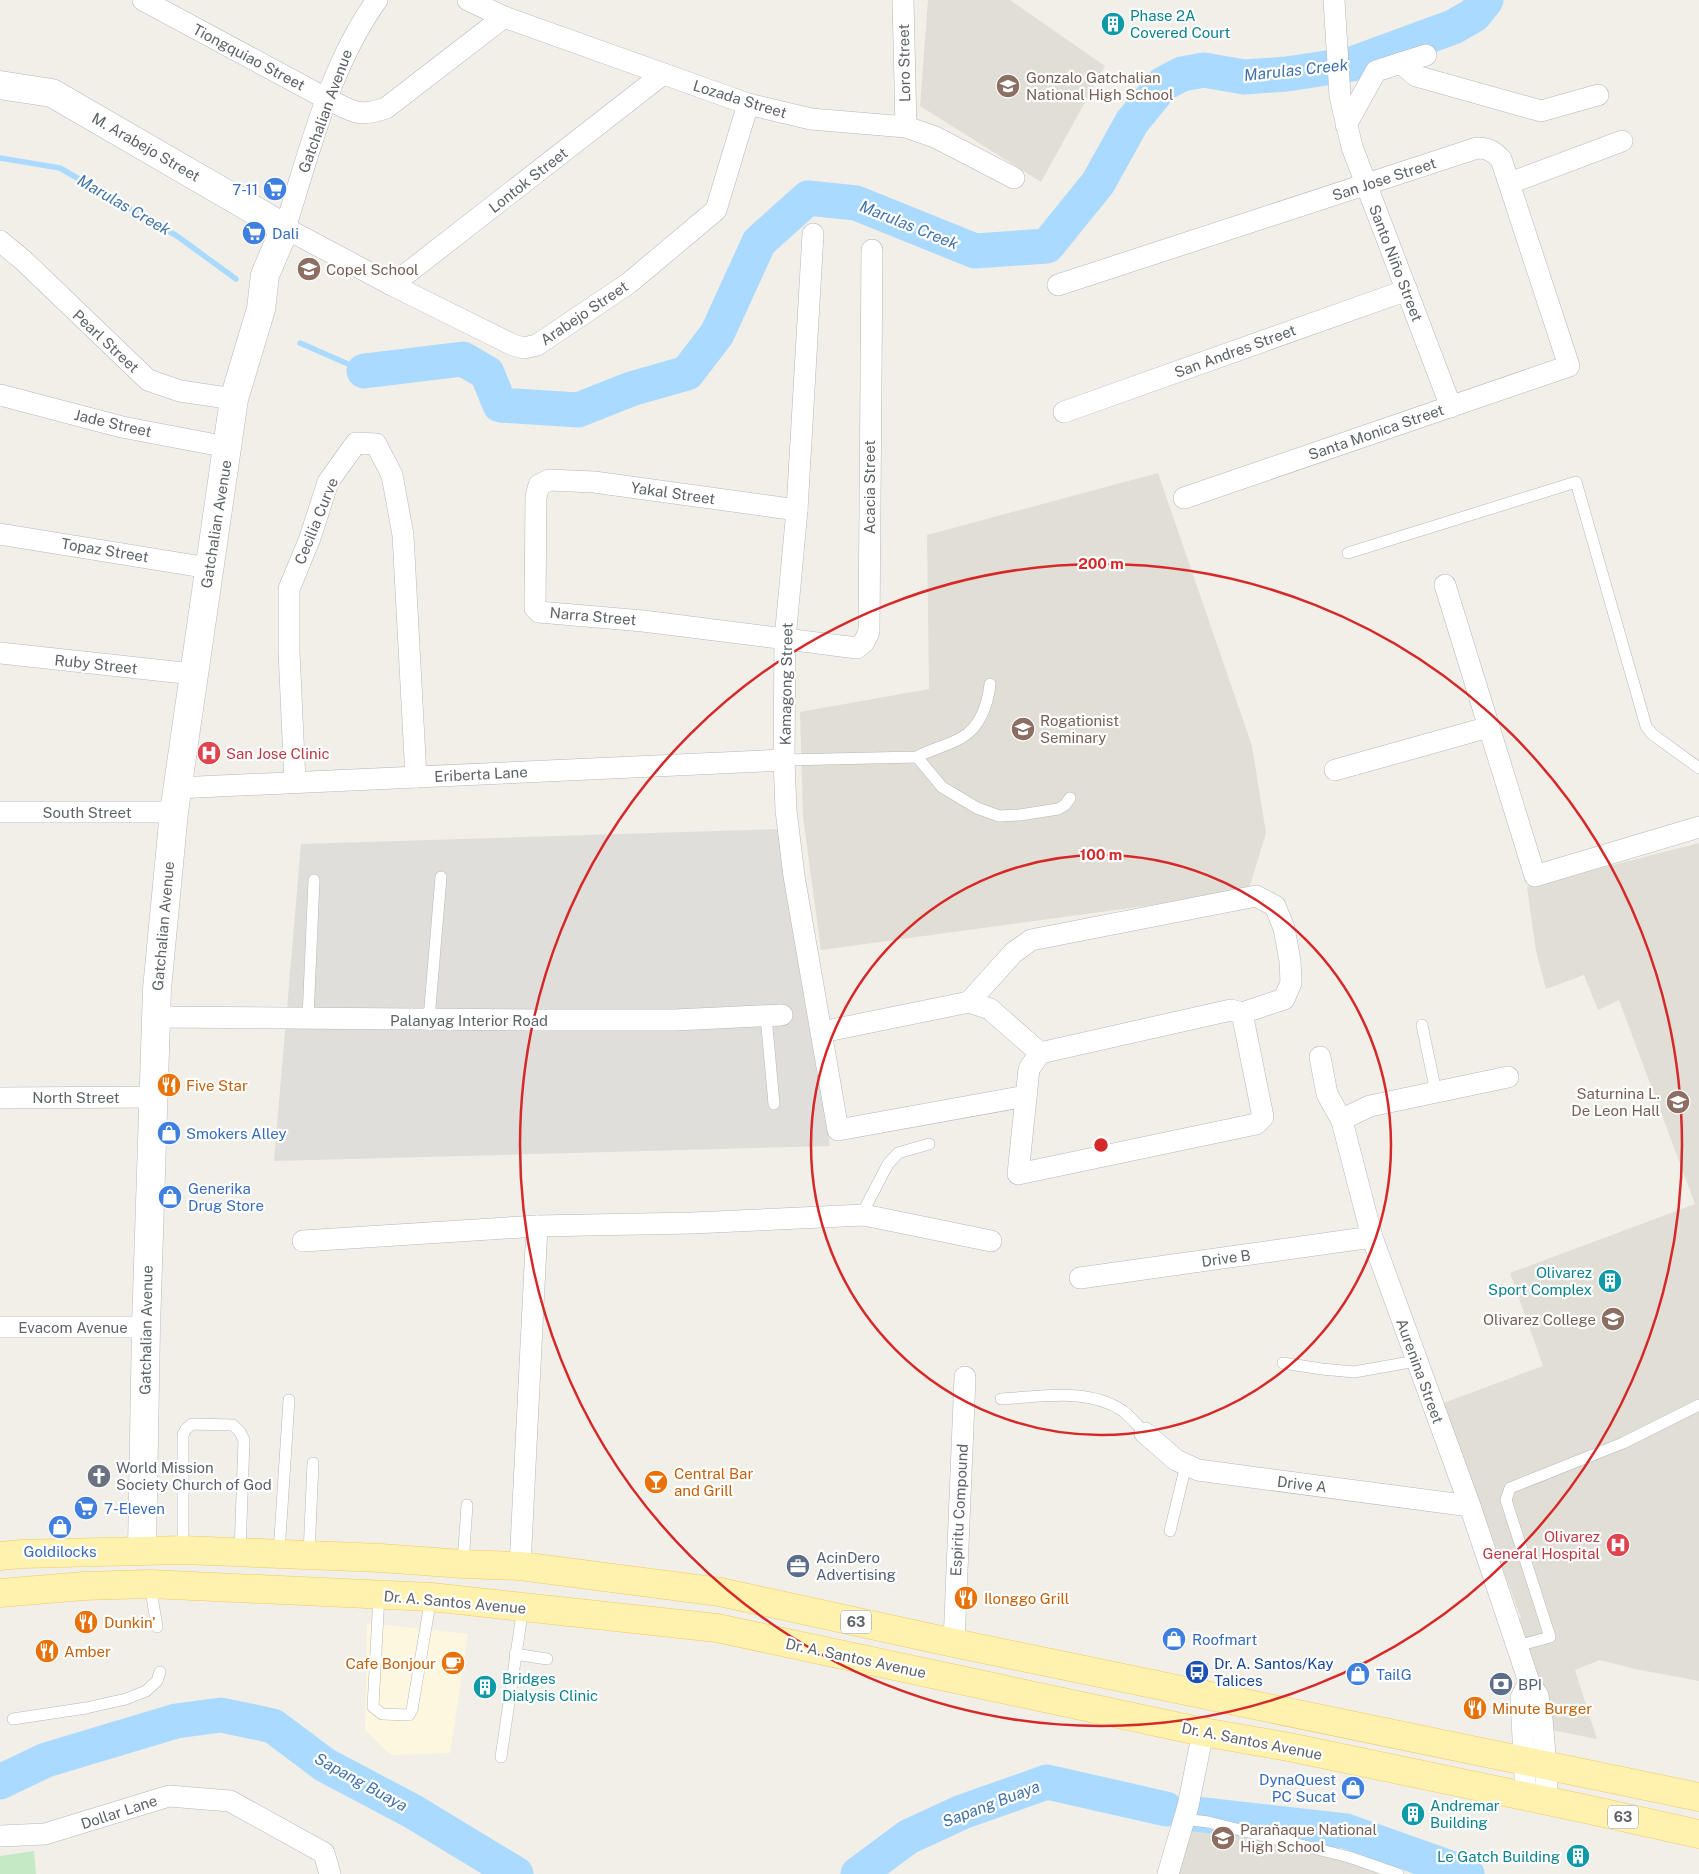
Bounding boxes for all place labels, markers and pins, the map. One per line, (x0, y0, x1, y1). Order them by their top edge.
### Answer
place label: Phase 2A Covered Court (1130, 7, 1231, 41)
building icon: Phase 2A Covered Court (1100, 11, 1126, 37)
place label: Gonzalo Gatchalian National High School (1026, 69, 1173, 103)
school or university icon: Gonzalo Gatchalian National High School (995, 73, 1021, 99)
supermarket icon: 7-11 (262, 176, 288, 202)
place label: 7-11 (232, 181, 258, 198)
supermarket icon: Dali (241, 220, 267, 246)
place label: Dali (272, 225, 299, 242)
school or university icon: Copel School (296, 256, 322, 282)
place label: Copel School (326, 261, 419, 278)
place label: Rogationist Seminary (1040, 712, 1119, 746)
school or university icon: Rogationist Seminary (1010, 716, 1036, 742)
hospital icon: San Jose Clinic (196, 740, 222, 766)
place label: San Jose Clinic (226, 745, 330, 762)
restaurant icon: Five Star (156, 1072, 182, 1098)
place label: Five Star (186, 1077, 248, 1094)
place label: Saturnina L. De Leon Hall (1571, 1085, 1660, 1119)
school or university icon: Saturnina L. De Leon Hall (1665, 1089, 1691, 1115)
shop icon: Smokers Alley (156, 1120, 182, 1146)
place label: Smokers Alley (186, 1125, 287, 1142)
centre of rings (1092, 1136, 1110, 1154)
place label: Generika Drug Store (188, 1180, 264, 1214)
shop icon: Generika Drug Store (157, 1184, 183, 1210)
place label: Olivarez Sport Complex (1488, 1264, 1592, 1298)
building icon: Olivarez Sport Complex (1597, 1268, 1623, 1294)
school or university icon: Olivarez College (1600, 1306, 1626, 1332)
place label: Olivarez College (1483, 1311, 1596, 1328)
place label: World Mission Society Church of God (116, 1459, 272, 1493)
church icon: World Mission Society Church of God (86, 1463, 112, 1489)
place label: Central Bar and Grill (674, 1465, 753, 1499)
bar icon: Central Bar and Grill (643, 1469, 669, 1495)
supermarket icon: 7-Eleven (73, 1495, 99, 1521)
place label: 7-Eleven (104, 1500, 165, 1517)
shop icon: Goldilocks (47, 1514, 73, 1540)
place label: Olivarez General Hospital (1483, 1528, 1600, 1562)
hospital icon: Olivarez General Hospital (1605, 1532, 1631, 1558)
place label: Goldilocks (23, 1543, 97, 1560)
place label: AcinDero Advertising (816, 1549, 896, 1583)
office icon: AcinDero Advertising (785, 1553, 811, 1579)
restaurant icon: Ilonggo Grill (953, 1585, 979, 1611)
place label: Ilonggo Grill (984, 1590, 1069, 1607)
restaurant icon: Dunkin' (73, 1609, 99, 1635)
place label: Dunkin' (104, 1614, 156, 1631)
shop icon: Roofmart (1161, 1626, 1187, 1652)
place label: Roofmart (1192, 1631, 1257, 1648)
restaurant icon: Amber (34, 1638, 60, 1664)
place label: Amber (64, 1643, 111, 1660)
cafe icon: Cafe Bonjour (440, 1650, 466, 1676)
place label: Cafe Bonjour (346, 1655, 436, 1672)
place label: Dr. A. Santos/Kay Talices (1214, 1655, 1333, 1689)
bus stop icon: Dr. A. Santos/Kay Talices (1184, 1659, 1210, 1685)
shop icon: TailG (1345, 1661, 1371, 1687)
place label: TailG (1376, 1666, 1412, 1683)
place label: Bridges Dialysis Clinic (502, 1670, 598, 1704)
bank icon: BPI (1488, 1671, 1514, 1697)
building icon: Bridges Dialysis Clinic (472, 1674, 498, 1700)
place label: BPI (1518, 1676, 1542, 1693)
restaurant icon: Minute Burger (1462, 1695, 1488, 1721)
place label: Minute Burger (1492, 1700, 1592, 1717)
place label: DynaQuest PC Sucat (1259, 1771, 1336, 1805)
shop icon: DynaQuest PC Sucat (1340, 1775, 1366, 1801)
place label: Andremar Building (1430, 1797, 1500, 1831)
building icon: Andremar Building (1400, 1801, 1426, 1827)
place label: Parañaque National High School (1240, 1821, 1377, 1855)
school or university icon: Parañaque National High School (1210, 1825, 1236, 1851)
building icon: Le Gatch Building (1565, 1843, 1591, 1869)
place label: Le Gatch Building (1437, 1848, 1560, 1865)

